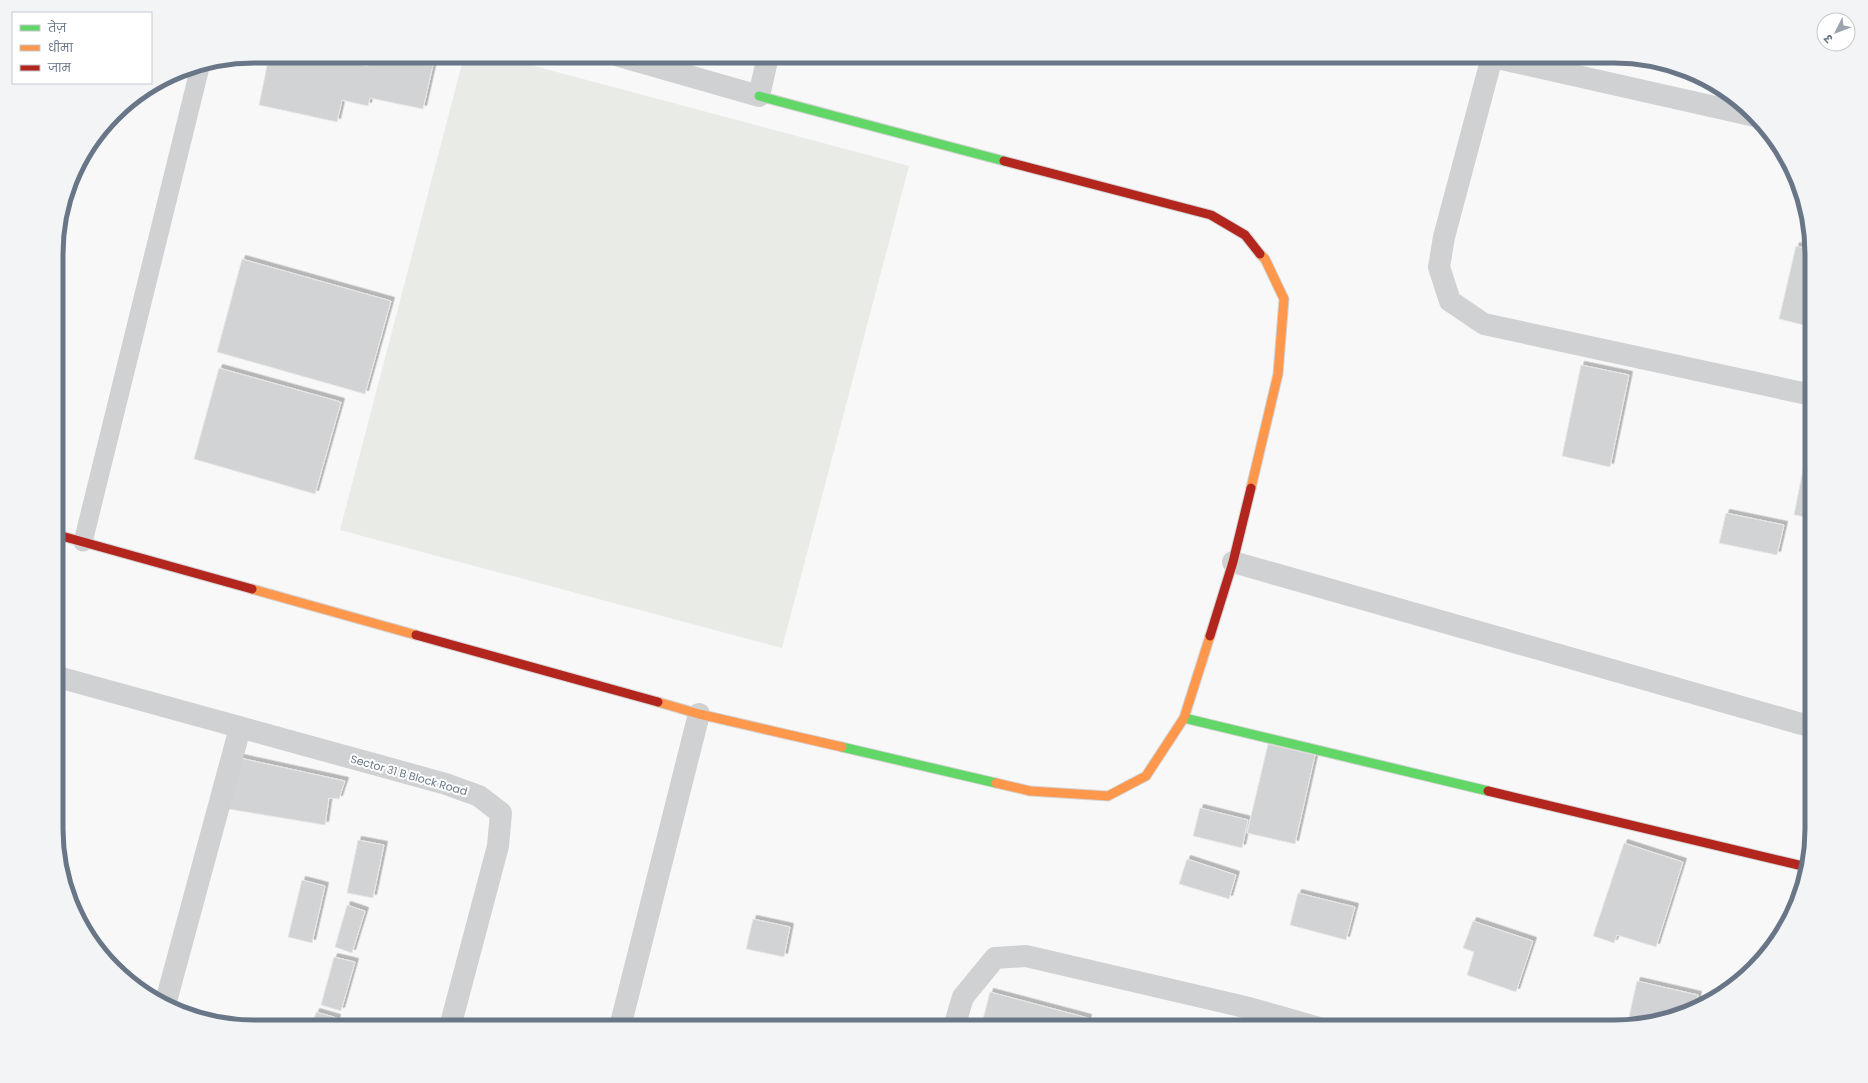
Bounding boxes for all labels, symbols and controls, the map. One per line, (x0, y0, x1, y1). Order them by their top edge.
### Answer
legend (12, 12, 152, 84)
north arrow (1816, 12, 1856, 52)
text: तेज़ (47, 19, 67, 36)
text: उ (1820, 30, 1837, 47)
text: धीमा (48, 39, 74, 56)
text: जाम (47, 59, 72, 76)
street label: Sector 31 B Block Road (349, 751, 469, 799)

